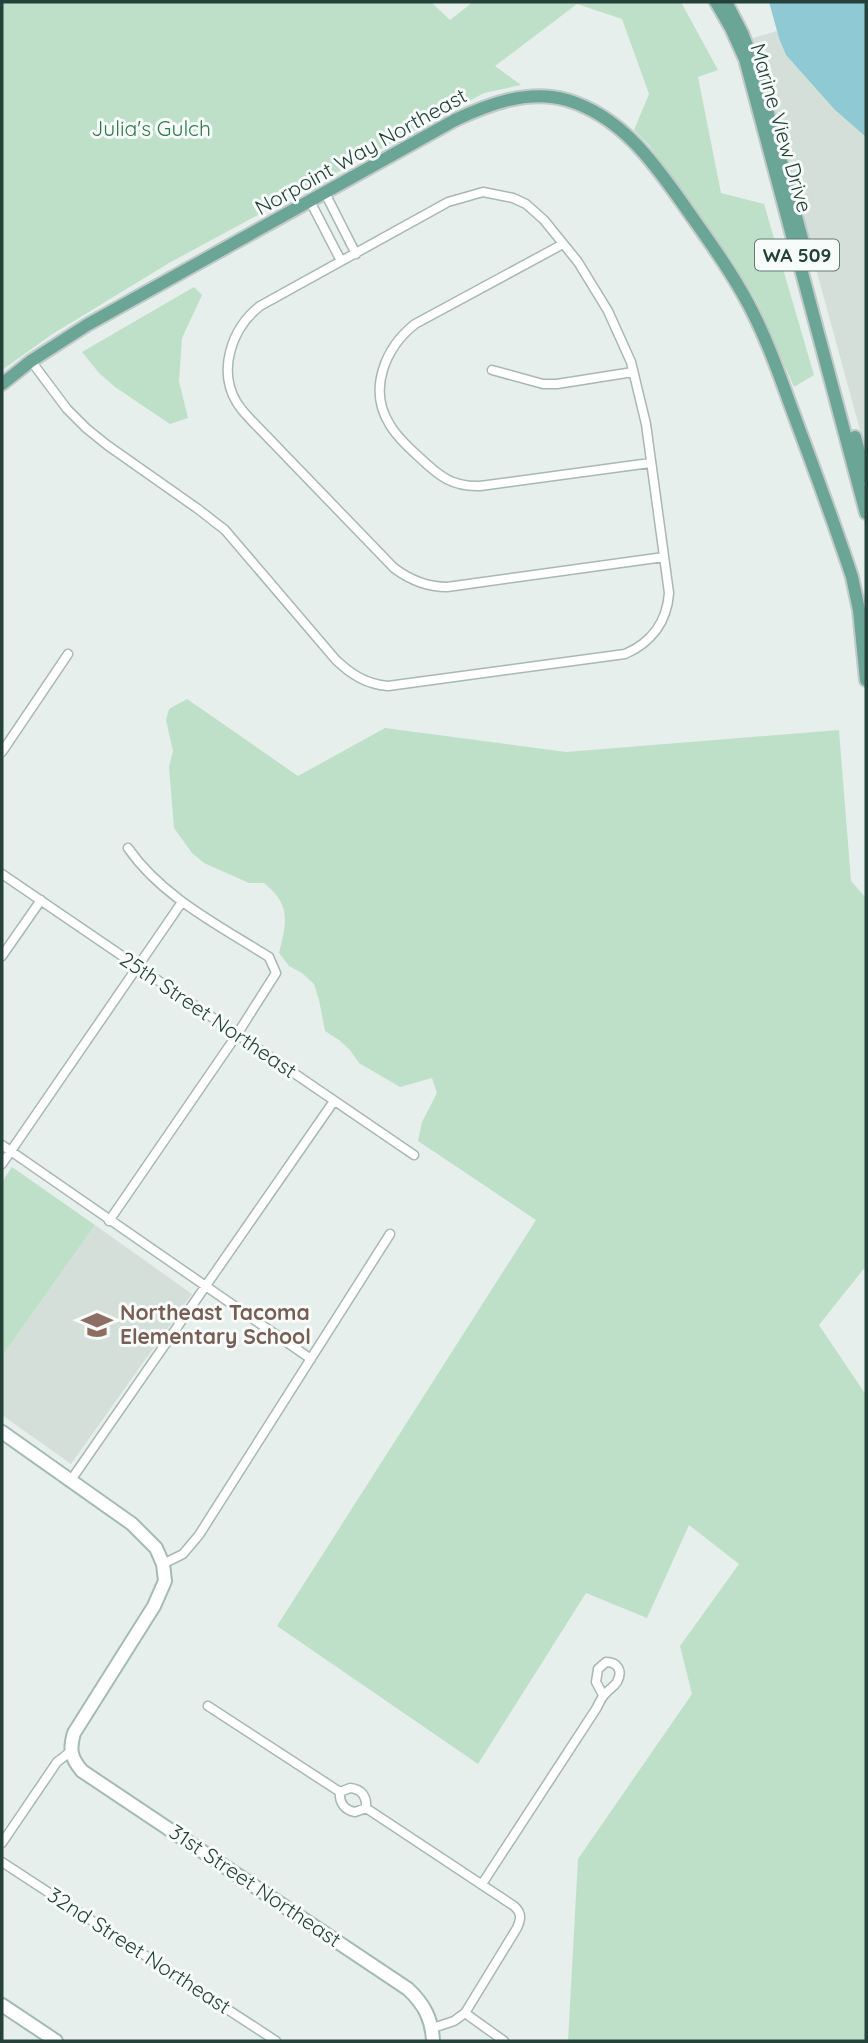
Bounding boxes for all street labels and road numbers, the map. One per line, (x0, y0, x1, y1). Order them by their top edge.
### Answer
street label: Marine View Drive (745, 40, 819, 215)
street label: Norpoint Way Northeast (250, 82, 471, 220)
road number: WA 509 (755, 240, 839, 270)
street label: 25th Street Northeast (115, 945, 302, 1083)
street label: 31st Street Northeast (165, 1818, 346, 1952)
street label: 32nd Street Northeast (43, 1881, 236, 2019)

